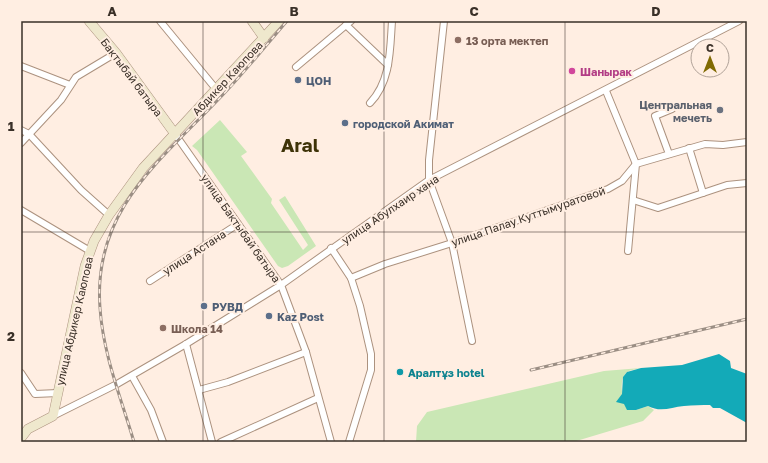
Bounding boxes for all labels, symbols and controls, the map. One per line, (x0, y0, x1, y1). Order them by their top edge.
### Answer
text: A (107, 3, 117, 19)
text: B (289, 3, 299, 19)
text: C (469, 3, 479, 19)
text: D (651, 3, 661, 19)
place label: 13 орта мектеп (466, 34, 549, 47)
street label: Бактыбай батыра (98, 35, 166, 119)
marker: 13 орта мектеп (453, 35, 463, 45)
street label: Абдикер Каюпова (189, 38, 265, 118)
north arrow (690, 38, 730, 78)
text: С (706, 41, 714, 54)
place label: Шанырак (580, 65, 633, 78)
marker: Шанырак (567, 66, 577, 76)
place label: ЦОН (306, 74, 331, 87)
marker: ЦОН (293, 75, 303, 85)
place label: Центральная мечеть (639, 98, 712, 124)
marker: Центральная мечеть (715, 105, 725, 115)
place label: городской Акимат (353, 117, 454, 130)
text: 1 (8, 118, 15, 134)
marker: городской Акимат (340, 118, 350, 128)
district label: Aral (281, 133, 319, 156)
street label: улица Бактыбай батыра (199, 171, 283, 285)
street label: улица Абулхаир хана (339, 172, 441, 246)
street label: улица Палау Куттымуратовой (449, 183, 607, 249)
street label: улица Астана (160, 227, 228, 277)
street label: улица Абдикер Каюпова (53, 255, 95, 387)
place label: РУВД (212, 300, 243, 313)
marker: РУВД (199, 301, 209, 311)
place label: Kaz Post (277, 310, 325, 323)
marker: Kaz Post (264, 311, 274, 321)
place label: Школа 14 (171, 322, 223, 335)
marker: Школа 14 (158, 323, 168, 333)
text: 2 (7, 328, 15, 344)
place label: Аралтұз hotel (408, 366, 485, 380)
marker: Аралтұз hotel (395, 367, 405, 377)

